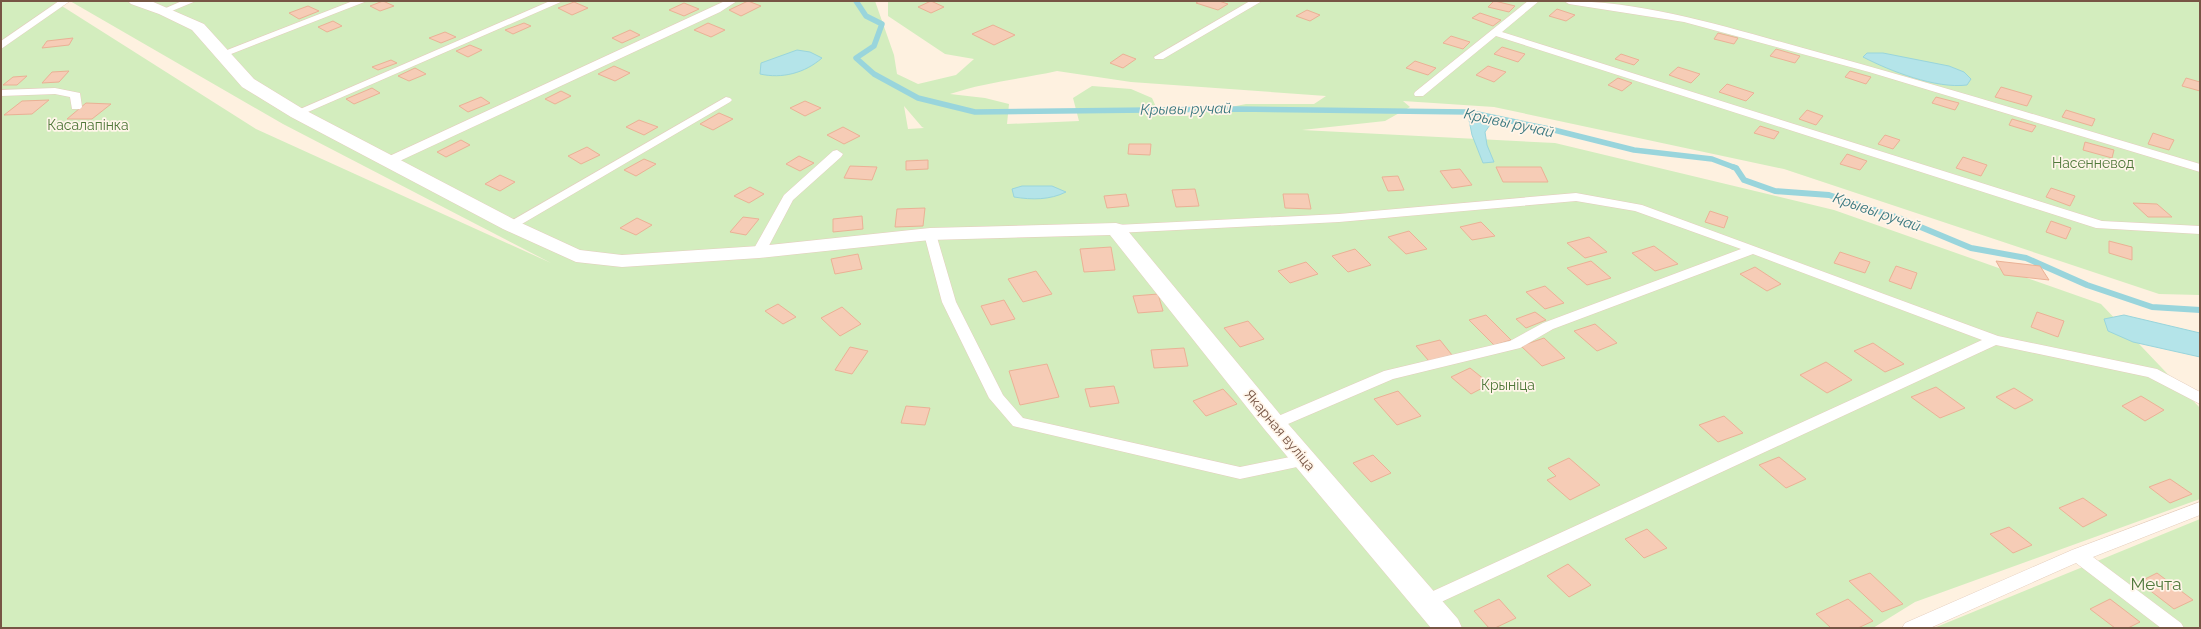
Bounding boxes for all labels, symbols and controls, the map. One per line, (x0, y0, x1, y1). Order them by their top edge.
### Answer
water label: Крывы ручай (1140, 99, 1232, 119)
water label: Крывы ручай (1462, 105, 1556, 141)
park label: Касалапінка (47, 117, 129, 133)
park label: Насенневод (2052, 155, 2134, 171)
water label: Крывы ручай (1831, 189, 1924, 236)
park label: Крыніца (1481, 377, 1535, 393)
street label: Якарная вуліца (1241, 386, 1319, 474)
park label: Мечта (2131, 574, 2181, 594)

